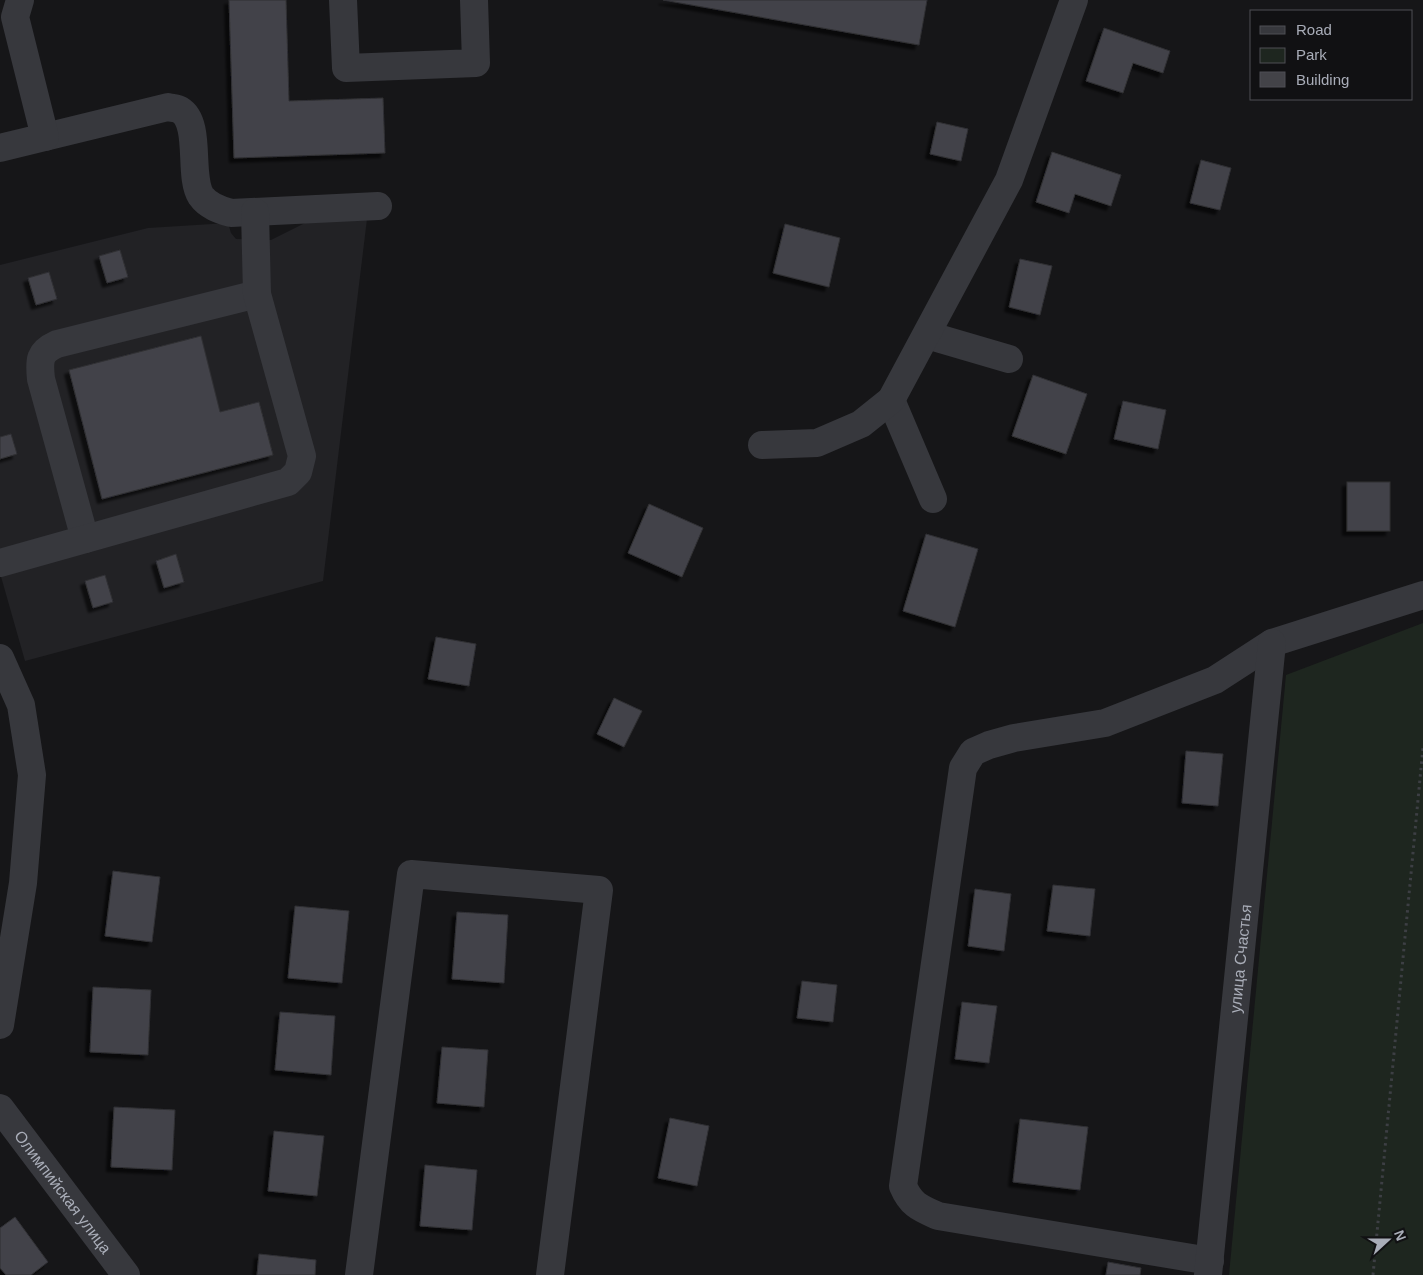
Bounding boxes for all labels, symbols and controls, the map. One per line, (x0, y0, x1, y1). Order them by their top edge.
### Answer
legend (1250, 10, 1413, 100)
text: Road (1296, 21, 1332, 38)
text: Park (1296, 46, 1327, 63)
text: Building (1296, 71, 1349, 88)
street label: улица Счастья (1226, 903, 1254, 1014)
street label: Олимпийская улица (11, 1127, 115, 1257)
north arrow (1363, 1215, 1413, 1265)
text: N (1391, 1228, 1409, 1243)

